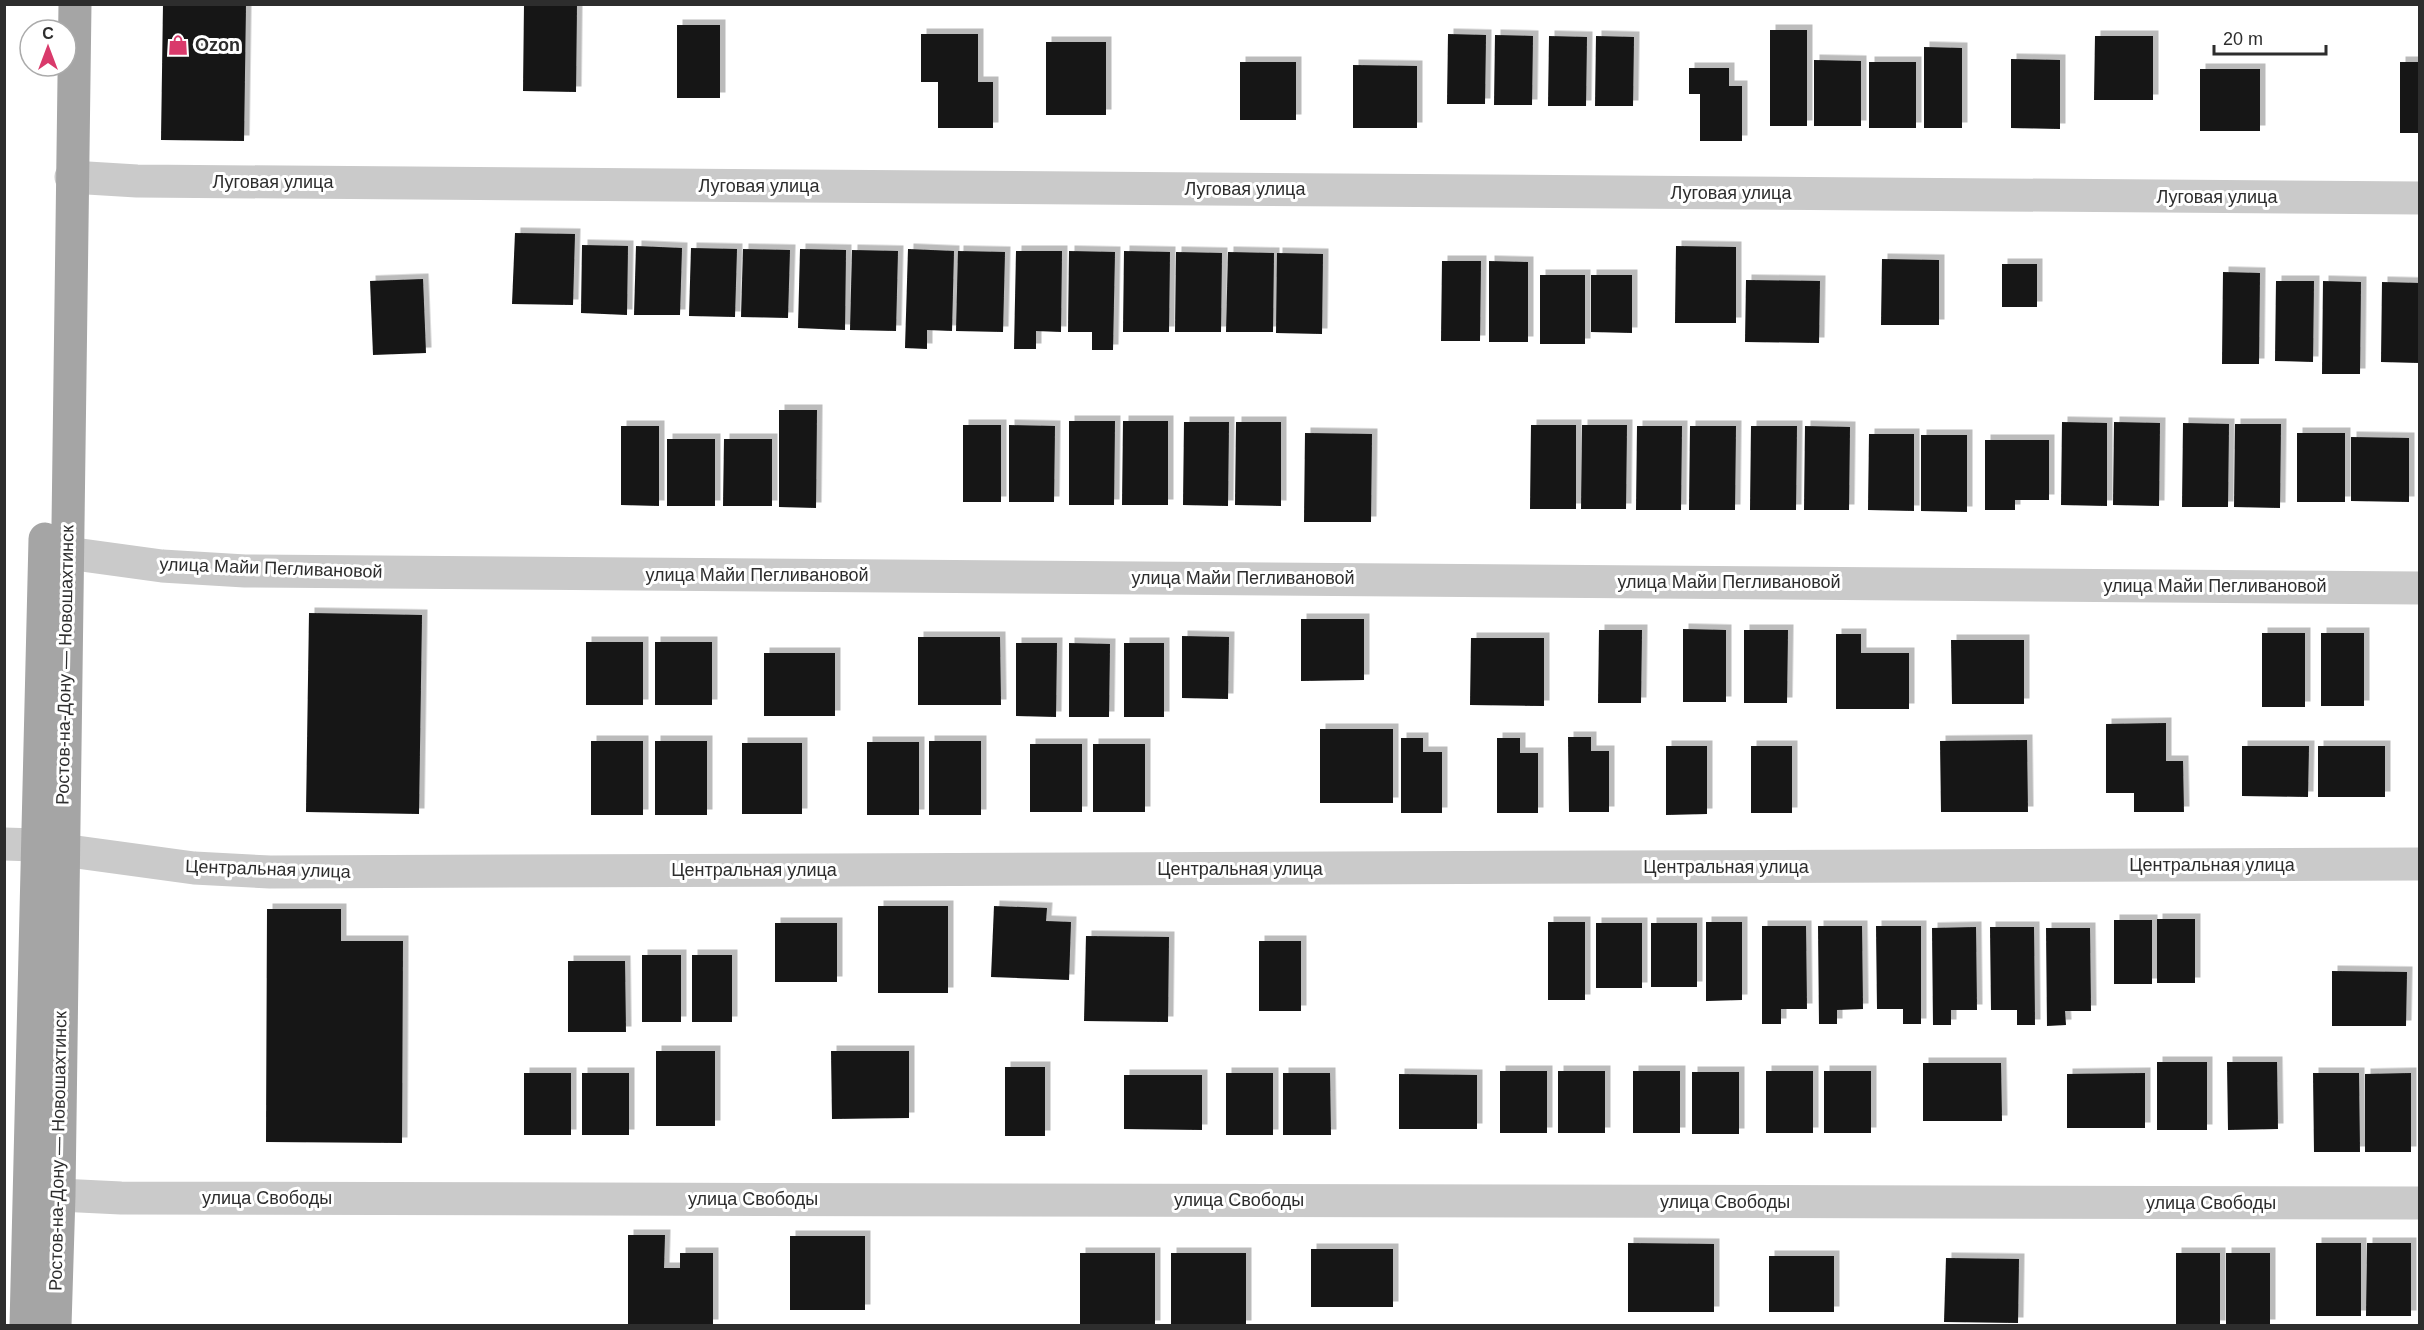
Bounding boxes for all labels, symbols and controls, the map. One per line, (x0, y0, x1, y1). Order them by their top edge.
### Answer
north arrow (18, 18, 78, 78)
scale bar (2214, 18, 2326, 56)
text: С (42, 25, 54, 42)
text: 20 m (2223, 29, 2263, 49)
shop icon: Ozon (166, 33, 190, 57)
place label: Ozon (195, 35, 240, 55)
street label: Луговая улица (213, 172, 334, 192)
street label: Луговая улица (699, 176, 820, 196)
street label: Луговая улица (1185, 179, 1306, 199)
street label: Луговая улица (1671, 183, 1792, 203)
street label: Луговая улица (2157, 187, 2278, 207)
street label: Ростов-на-Дону — Новошахтинск (53, 525, 77, 805)
street label: улица Майи Пегливановой (159, 554, 383, 582)
street label: улица Майи Пегливановой (645, 565, 869, 585)
street label: улица Майи Пегливановой (1131, 568, 1355, 588)
street label: улица Майи Пегливановой (1617, 572, 1841, 592)
street label: улица Майи Пегливановой (2103, 576, 2327, 596)
street label: Центральная улица (2129, 855, 2296, 875)
street label: Центральная улица (185, 856, 352, 882)
street label: Центральная улица (1643, 857, 1810, 877)
street label: Центральная улица (1157, 859, 1324, 879)
street label: Центральная улица (671, 860, 838, 880)
street label: Ростов-на-Дону — Новошахтинск (46, 1011, 70, 1291)
street label: улица Свободы (202, 1188, 332, 1208)
street label: улица Свободы (688, 1189, 818, 1209)
street label: улица Свободы (1174, 1190, 1304, 1210)
street label: улица Свободы (1660, 1192, 1790, 1212)
street label: улица Свободы (2146, 1193, 2276, 1213)

